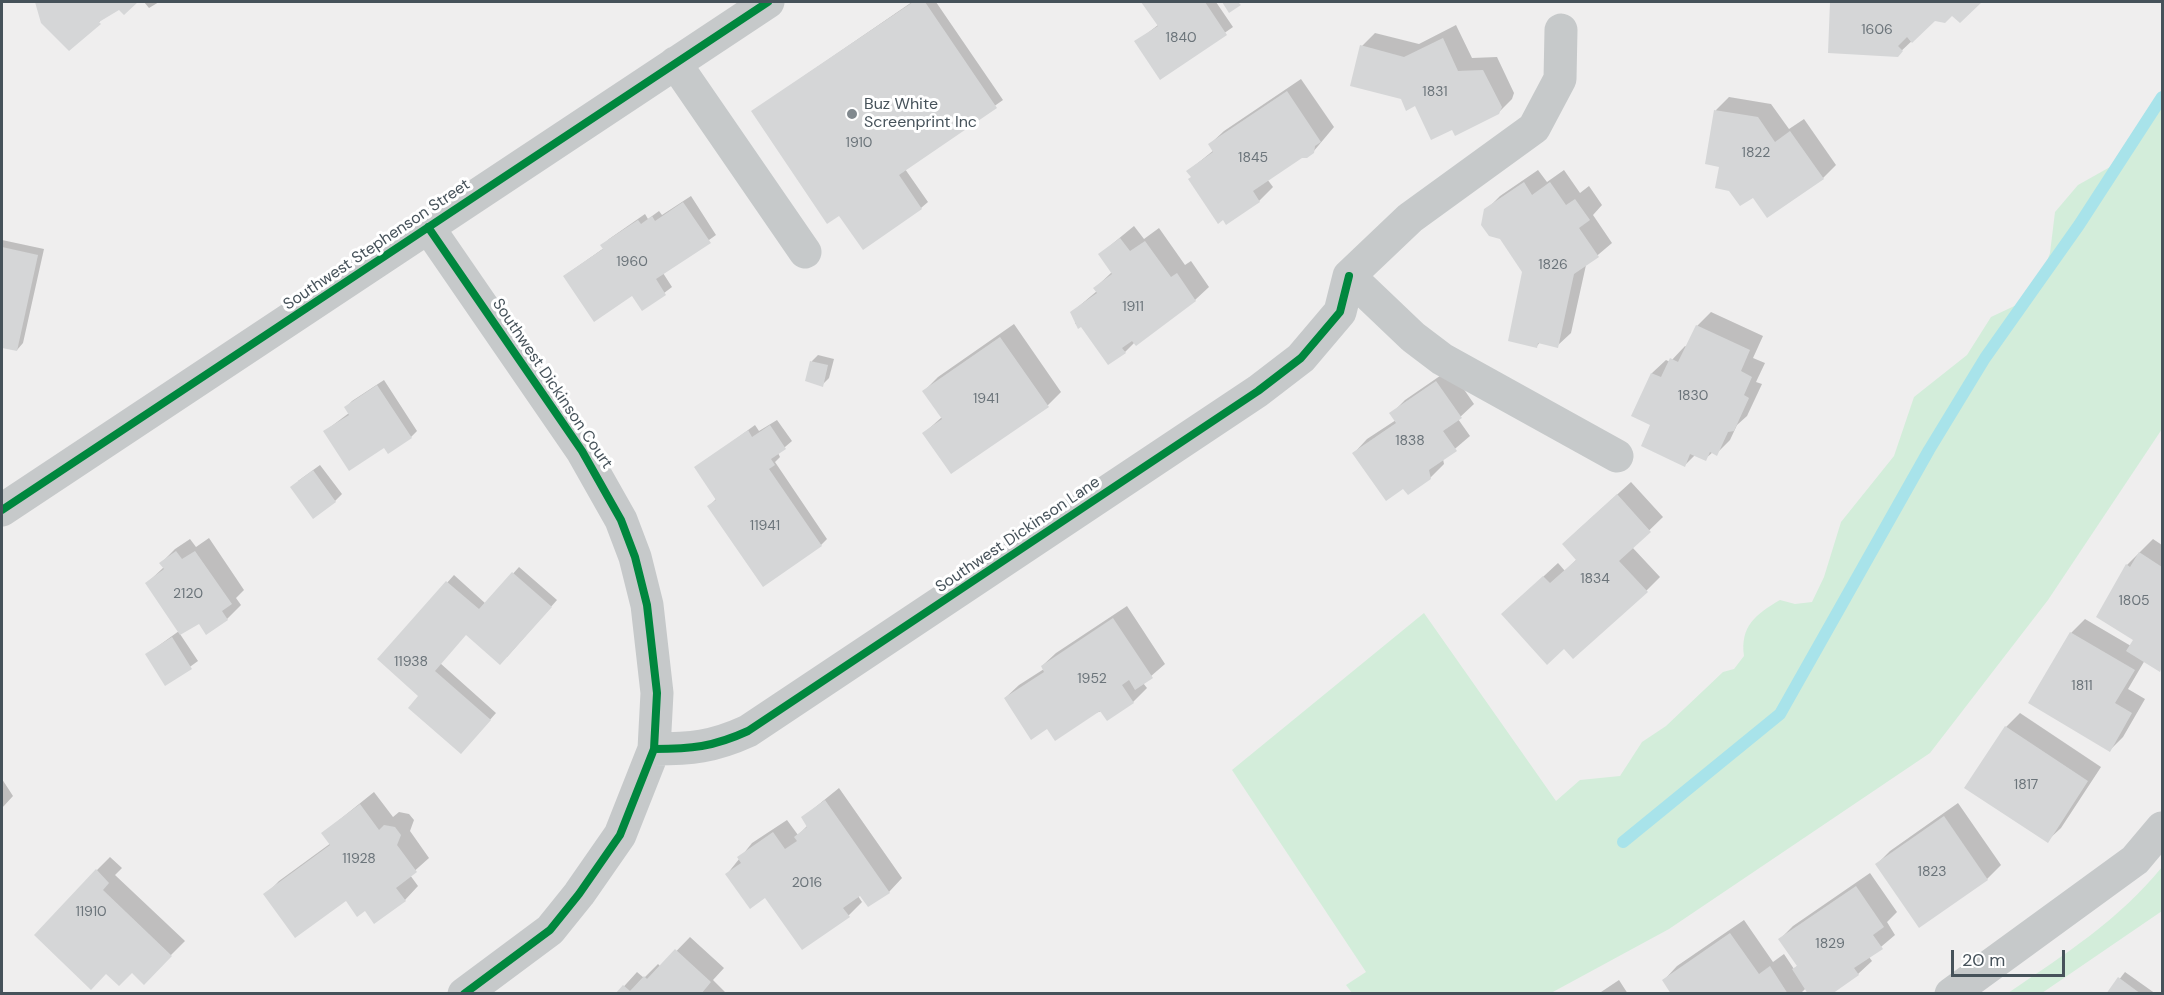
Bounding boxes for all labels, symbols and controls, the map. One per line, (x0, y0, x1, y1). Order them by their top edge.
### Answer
house number: 1606 (1861, 22, 1893, 38)
house number: 1840 (1166, 30, 1196, 46)
house number: 1831 (1422, 84, 1448, 100)
place label: Buz White Screenprint Inc (864, 95, 977, 133)
marker: Buz White Screenprint Inc (845, 107, 859, 121)
house number: 1910 (846, 135, 872, 151)
house number: 1822 (1742, 145, 1770, 161)
house number: 1845 (1238, 150, 1268, 166)
street label: Southwest Stephenson Street (280, 175, 474, 315)
house number: 1960 (616, 254, 648, 270)
house number: 1826 (1538, 257, 1568, 273)
street label: Southwest Dickinson Court (488, 295, 616, 473)
house number: 1911 (1122, 299, 1144, 315)
house number: 1830 (1678, 388, 1708, 404)
house number: 1941 (973, 391, 999, 407)
house number: 1838 (1395, 433, 1425, 449)
street label: Southwest Dickinson Lane (932, 473, 1104, 597)
house number: 11941 (750, 518, 780, 534)
house number: 1834 (1580, 571, 1610, 587)
house number: 2120 (173, 586, 203, 602)
house number: 1805 (2119, 593, 2149, 609)
house number: 11938 (394, 654, 428, 670)
house number: 1952 (1077, 671, 1107, 687)
house number: 1811 (2071, 678, 2093, 694)
house number: 1817 (2014, 777, 2038, 793)
house number: 11928 (342, 851, 376, 867)
house number: 1823 (1918, 864, 1946, 880)
house number: 2016 (792, 875, 822, 891)
house number: 11910 (75, 904, 107, 920)
house number: 1829 (1815, 936, 1845, 952)
scale bar (1954, 938, 2068, 976)
text: 20 m (1962, 948, 2005, 972)

